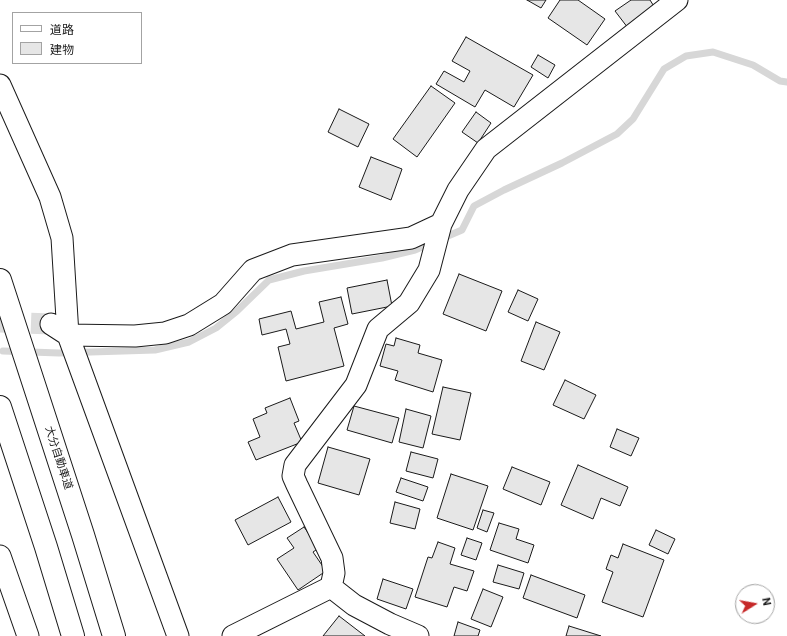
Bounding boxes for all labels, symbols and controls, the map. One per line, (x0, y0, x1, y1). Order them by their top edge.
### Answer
legend (12, 12, 142, 64)
text: 道路 (50, 23, 74, 37)
text: 建物 (50, 43, 74, 57)
street label: 大分自動車道 (42, 425, 74, 491)
north arrow (735, 584, 775, 624)
text: N (759, 597, 773, 607)

